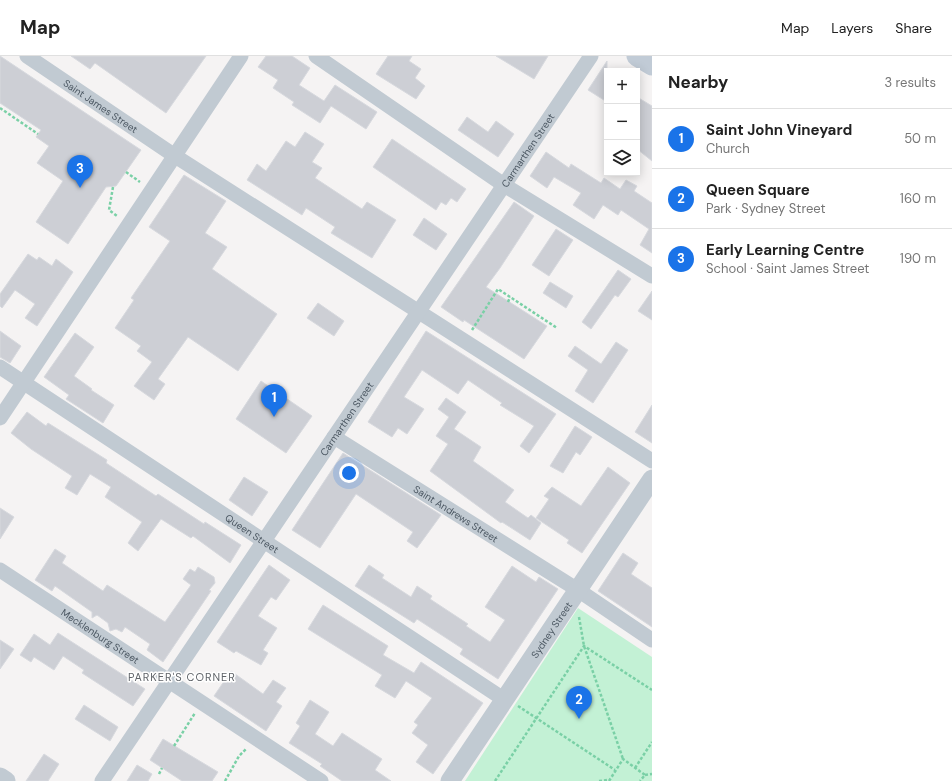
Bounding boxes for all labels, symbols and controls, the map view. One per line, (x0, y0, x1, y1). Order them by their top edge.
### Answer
text: Map (20, 15, 60, 40)
text: Map (781, 19, 809, 37)
text: Layers (831, 19, 873, 37)
text: Share (895, 19, 932, 37)
map controls (604, 68, 640, 176)
button: + (604, 68, 640, 104)
text: Nearby (668, 71, 728, 93)
text: 3 results (884, 74, 936, 91)
street label: Saint James Street (61, 76, 140, 136)
button: − (604, 104, 640, 140)
street label: Carmarthen Street (498, 111, 558, 190)
text: Saint John Vineyard (706, 120, 852, 140)
text: 1 (679, 130, 683, 147)
text: 50 m (904, 130, 936, 147)
button: layers (604, 140, 640, 176)
text: Church (706, 140, 750, 157)
pin: 3 (67, 155, 93, 188)
text: Queen Square (706, 180, 810, 200)
text: 2 (677, 190, 685, 207)
text: 160 m (900, 190, 936, 207)
text: Park · Sydney Street (706, 200, 826, 217)
text: Early Learning Centre (706, 240, 864, 260)
text: 3 (677, 250, 685, 267)
text: 190 m (900, 250, 936, 267)
text: School · Saint James Street (706, 260, 869, 277)
street label: Carmarthen Street (317, 379, 376, 459)
pin: 1 (261, 384, 287, 417)
your location (339, 463, 359, 483)
street label: Saint Andrews Street (411, 483, 501, 545)
street label: Queen Street (223, 511, 281, 556)
street label: Sydney Street (528, 599, 575, 661)
street label: Mecklenburg Street (58, 606, 142, 667)
district label: PARKER'S CORNER (128, 670, 236, 684)
pin: 2 (566, 686, 592, 719)

